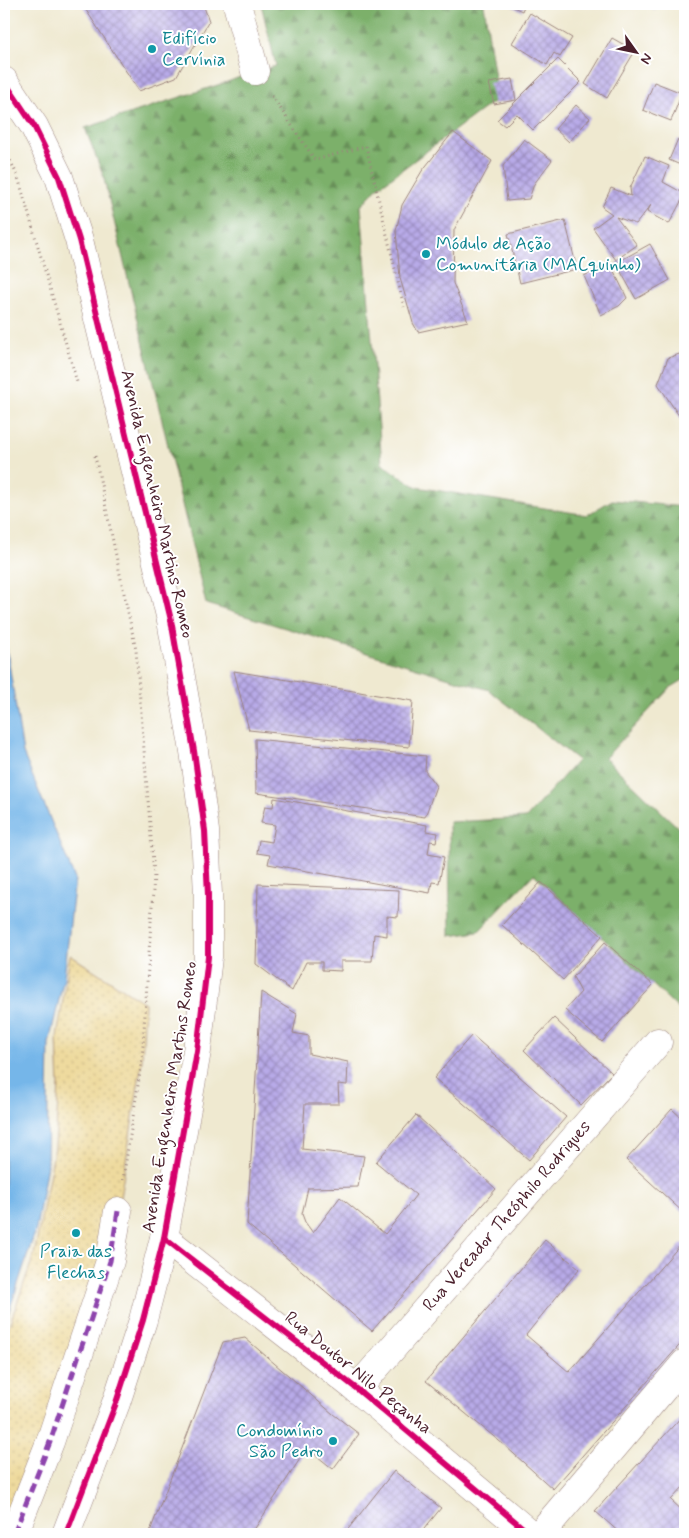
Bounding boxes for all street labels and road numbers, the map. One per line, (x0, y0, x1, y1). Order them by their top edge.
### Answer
street label: Avenida Engenheiro Martins Romeo (112, 367, 200, 641)
street label: Avenida Engenheiro Martins Romeo (137, 959, 205, 1235)
street label: Rua Vereador Theóphilo Rodrigues (417, 1115, 597, 1317)
street label: Rua Doutor Nilo Peçanha (279, 1306, 437, 1440)

